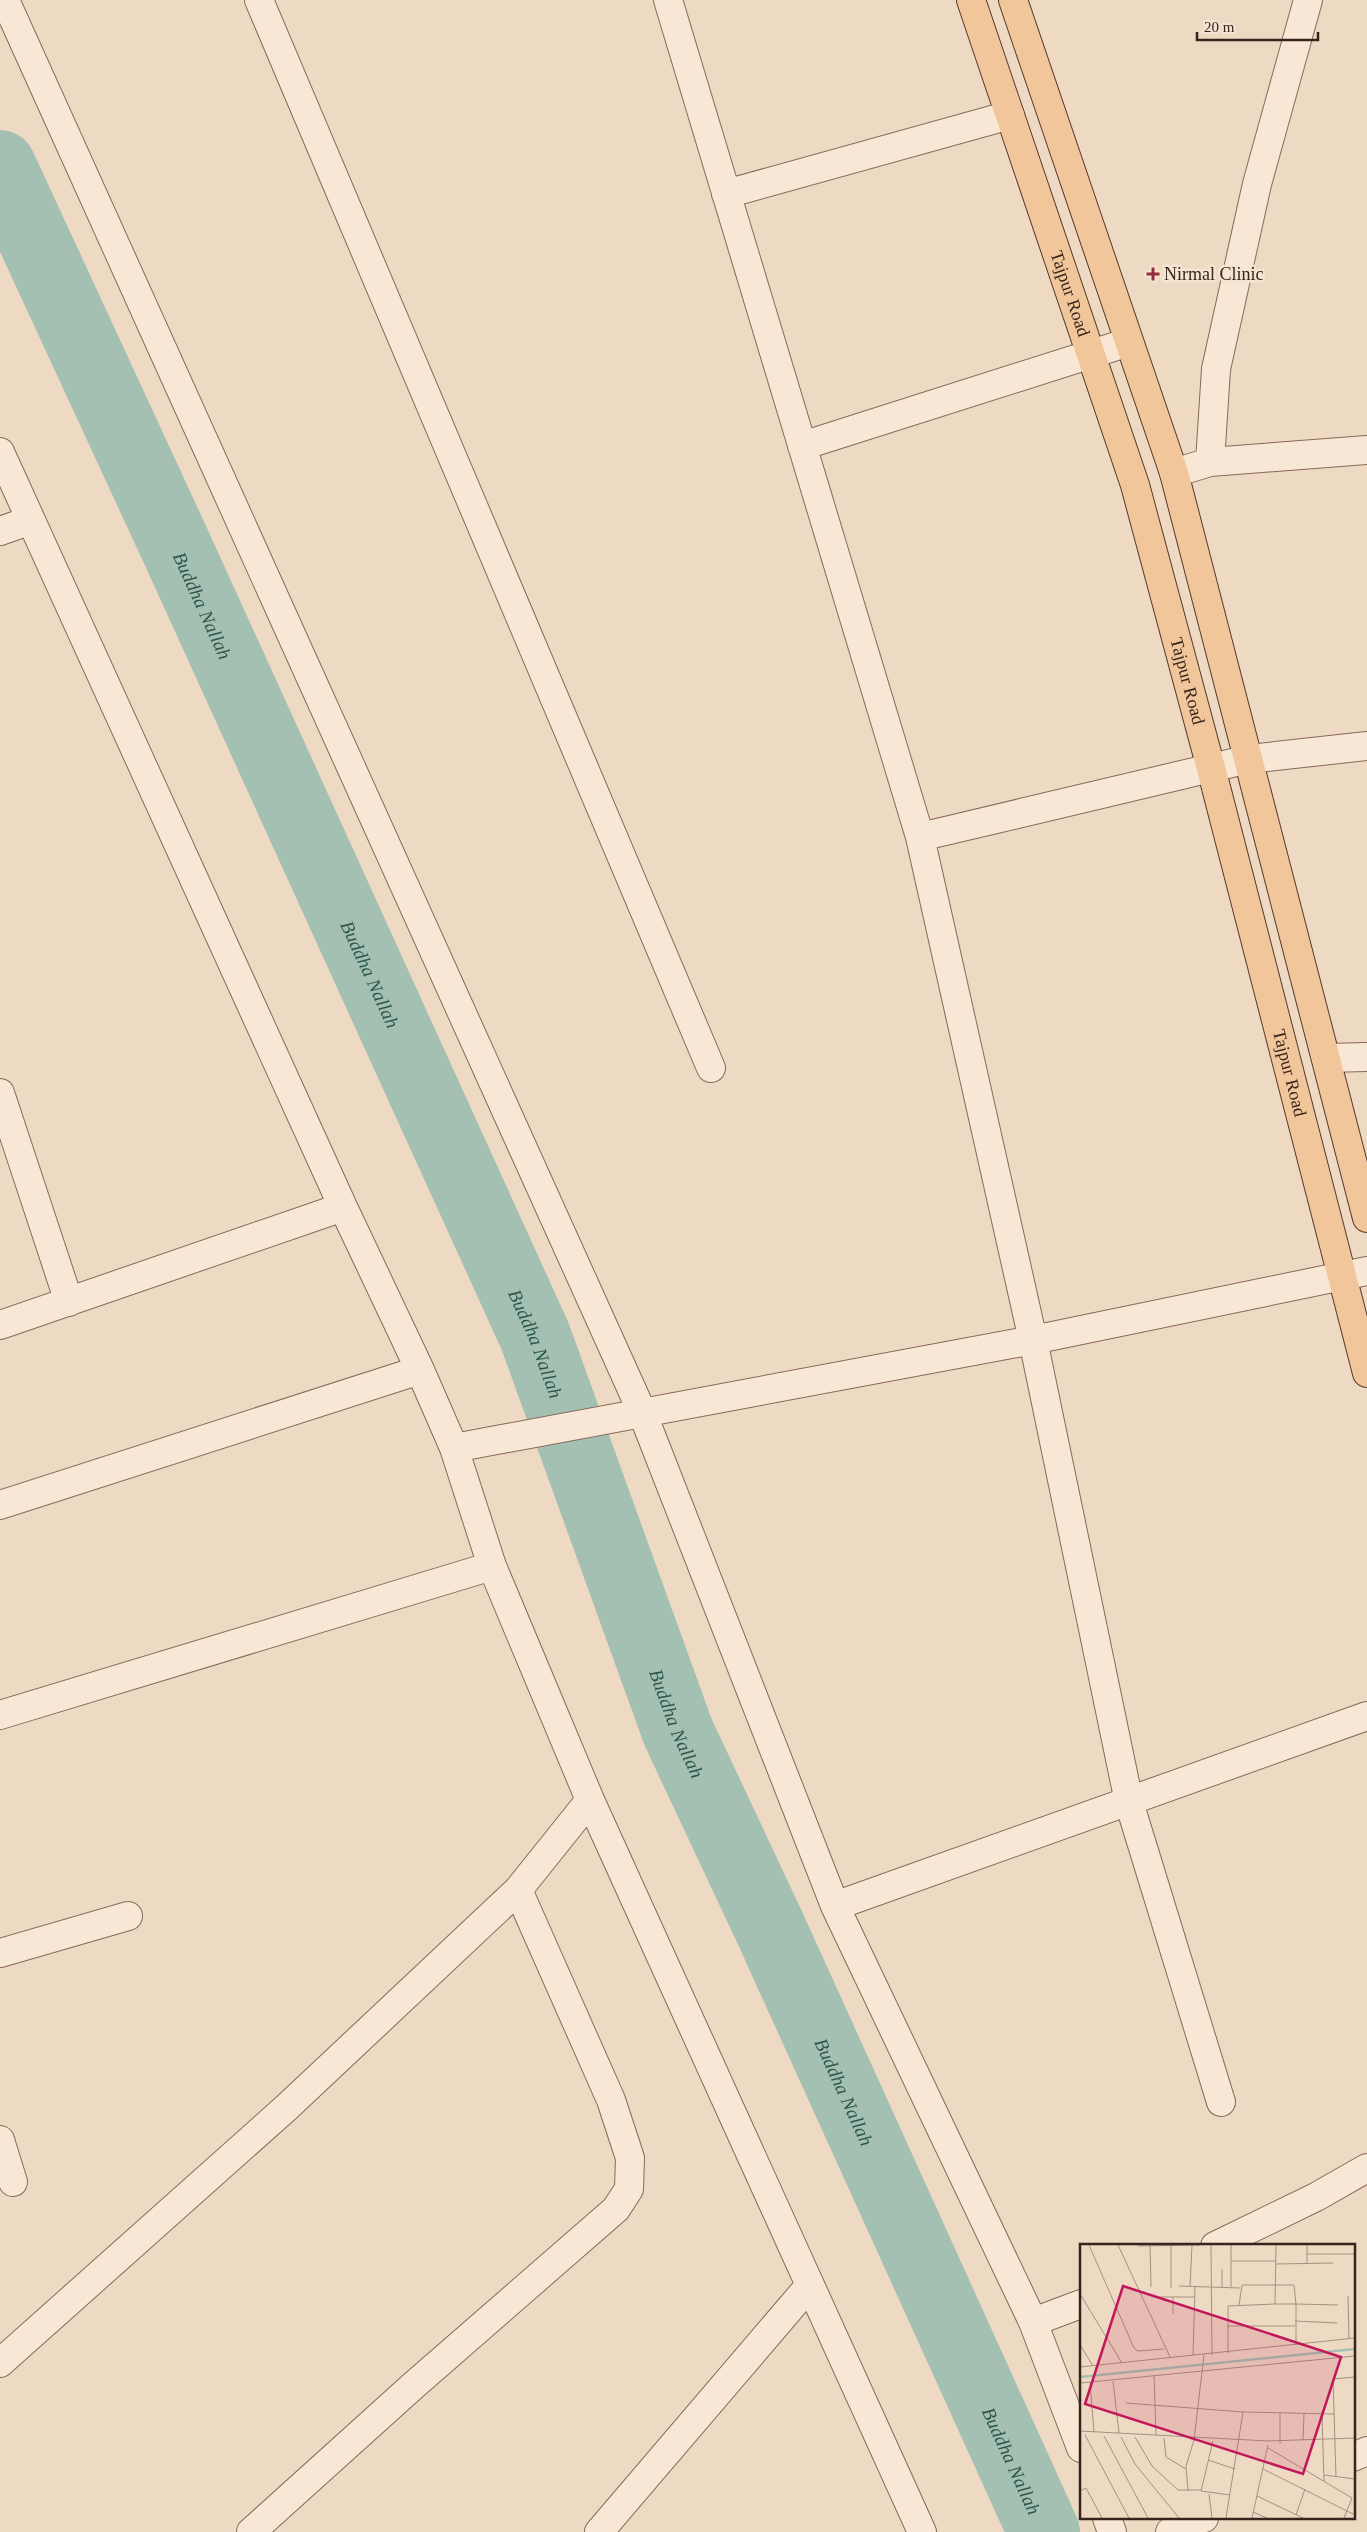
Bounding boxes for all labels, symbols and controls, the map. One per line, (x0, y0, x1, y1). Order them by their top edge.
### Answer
scale bar (1197, 10, 1318, 42)
text: 20 m (1204, 19, 1235, 35)
street label: Tajpur Road (1047, 248, 1094, 339)
place label: Nirmal Clinic (1164, 264, 1263, 284)
marker: Nirmal Clinic (1146, 267, 1160, 281)
water label: Buddha Nallah (169, 549, 236, 663)
street label: Tajpur Road (1166, 635, 1209, 727)
water label: Buddha Nallah (336, 917, 403, 1031)
street label: Tajpur Road (1269, 1027, 1310, 1119)
water label: Buddha Nallah (504, 1286, 567, 1401)
water label: Buddha Nallah (645, 1666, 708, 1781)
water label: Buddha Nallah (810, 2035, 877, 2149)
inset map (1080, 2244, 1354, 2520)
water label: Buddha Nallah (978, 2404, 1045, 2518)

